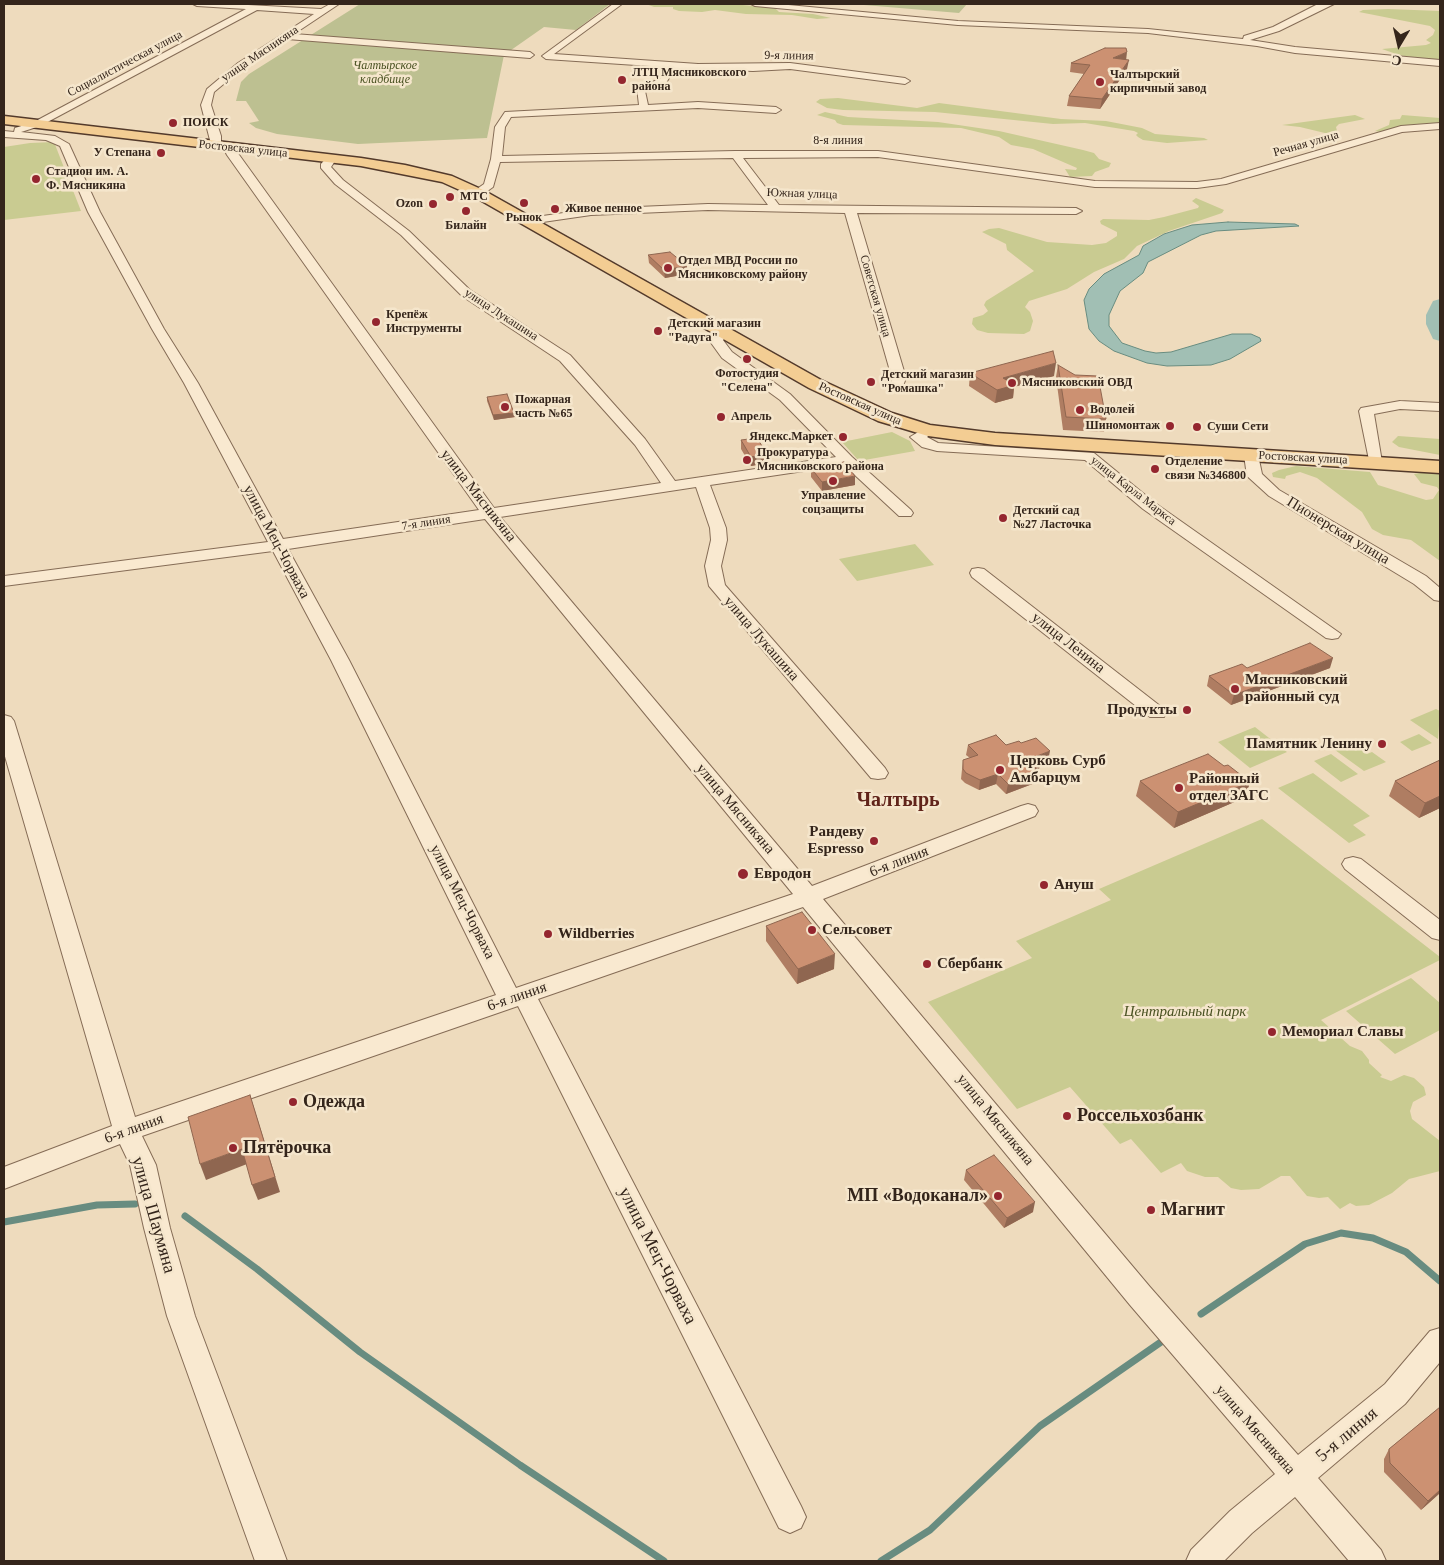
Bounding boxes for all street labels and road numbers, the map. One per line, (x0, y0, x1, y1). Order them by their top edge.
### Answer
street label: улица Мясникяна (219, 23, 301, 85)
street label: Социалистическая улица (65, 28, 185, 100)
street label: 9-я линия (764, 48, 814, 64)
street label: Речная улица (1272, 128, 1340, 160)
street label: 8-я линия (813, 134, 863, 148)
street label: Ростовская улица (198, 137, 288, 161)
street label: Южная улица (766, 186, 838, 202)
street label: Советская улица (856, 253, 894, 339)
street label: улица Лукашина (461, 286, 541, 344)
street label: Ростовская улица (816, 379, 904, 429)
street label: улица Мясникяна (436, 446, 520, 546)
street label: Ростовская улица (1258, 448, 1348, 468)
street label: улица Карла Маркса (1087, 453, 1179, 529)
street label: улица Мец-Чорваха (239, 482, 313, 602)
street label: Пионерская улица (1283, 493, 1393, 569)
street label: 7-я линия (401, 512, 451, 534)
street label: улица Лукашина (719, 593, 803, 685)
street label: улица Ленина (1028, 609, 1108, 677)
street label: улица Мясникяна (692, 760, 778, 858)
street label: улица Мец-Чорваха (425, 842, 499, 962)
street label: 6-я линия (867, 843, 931, 881)
street label: 6-я линия (485, 978, 549, 1016)
street label: улица Мясникяна (953, 1071, 1037, 1169)
street label: 6-я линия (102, 1110, 166, 1148)
street label: улица Шаумяна (126, 1154, 180, 1276)
street label: улица Мец-Чорваха (613, 1184, 701, 1328)
street label: улица Мясникяна (1211, 1382, 1299, 1478)
street label: 5-я линия (1312, 1403, 1382, 1467)

